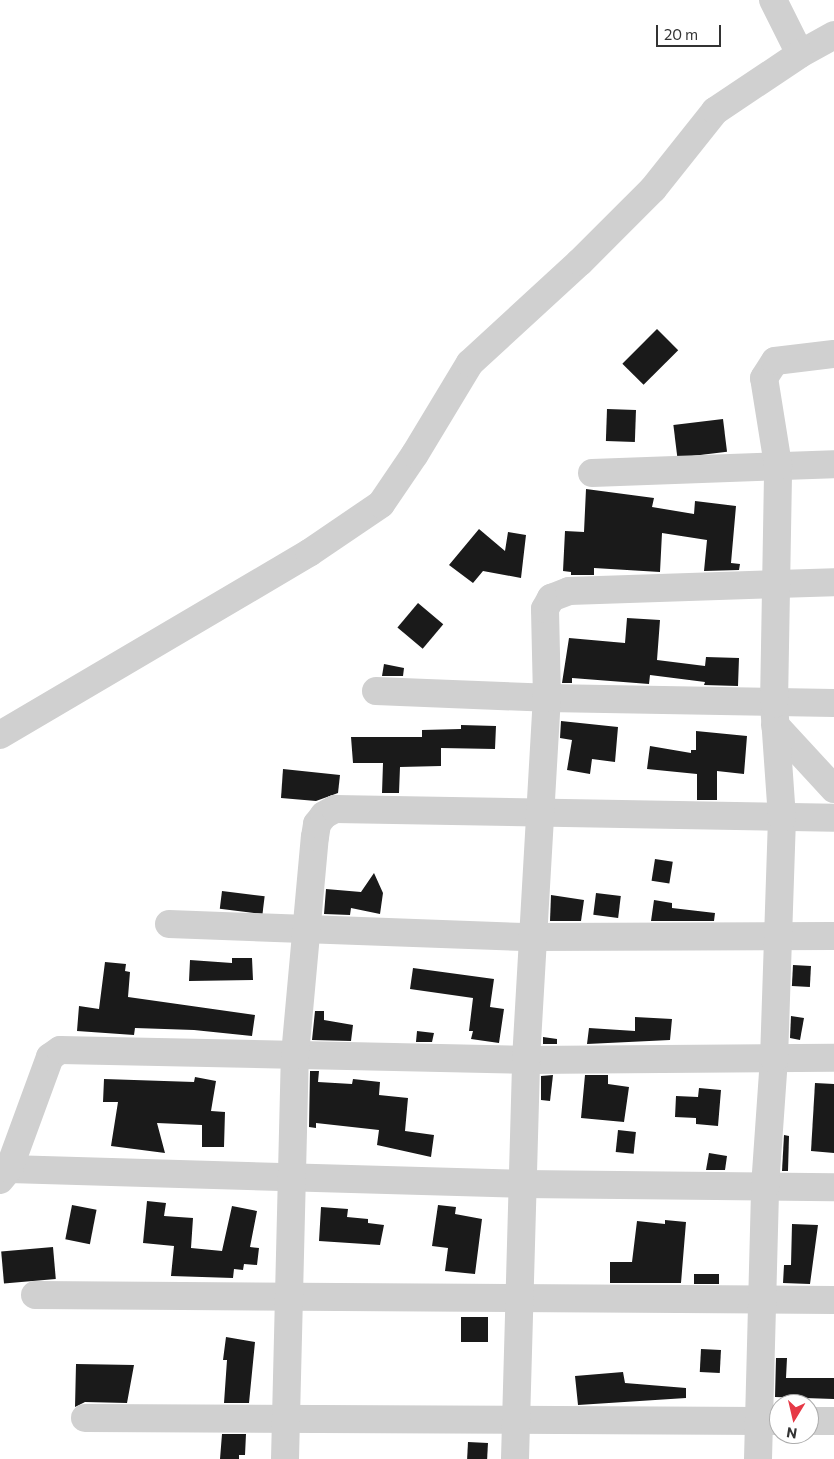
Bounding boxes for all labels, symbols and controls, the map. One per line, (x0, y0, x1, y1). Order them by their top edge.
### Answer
scale bar (659, 15, 724, 47)
text: 20 m (664, 25, 698, 43)
north arrow (769, 1394, 819, 1444)
text: N (785, 1424, 798, 1443)

